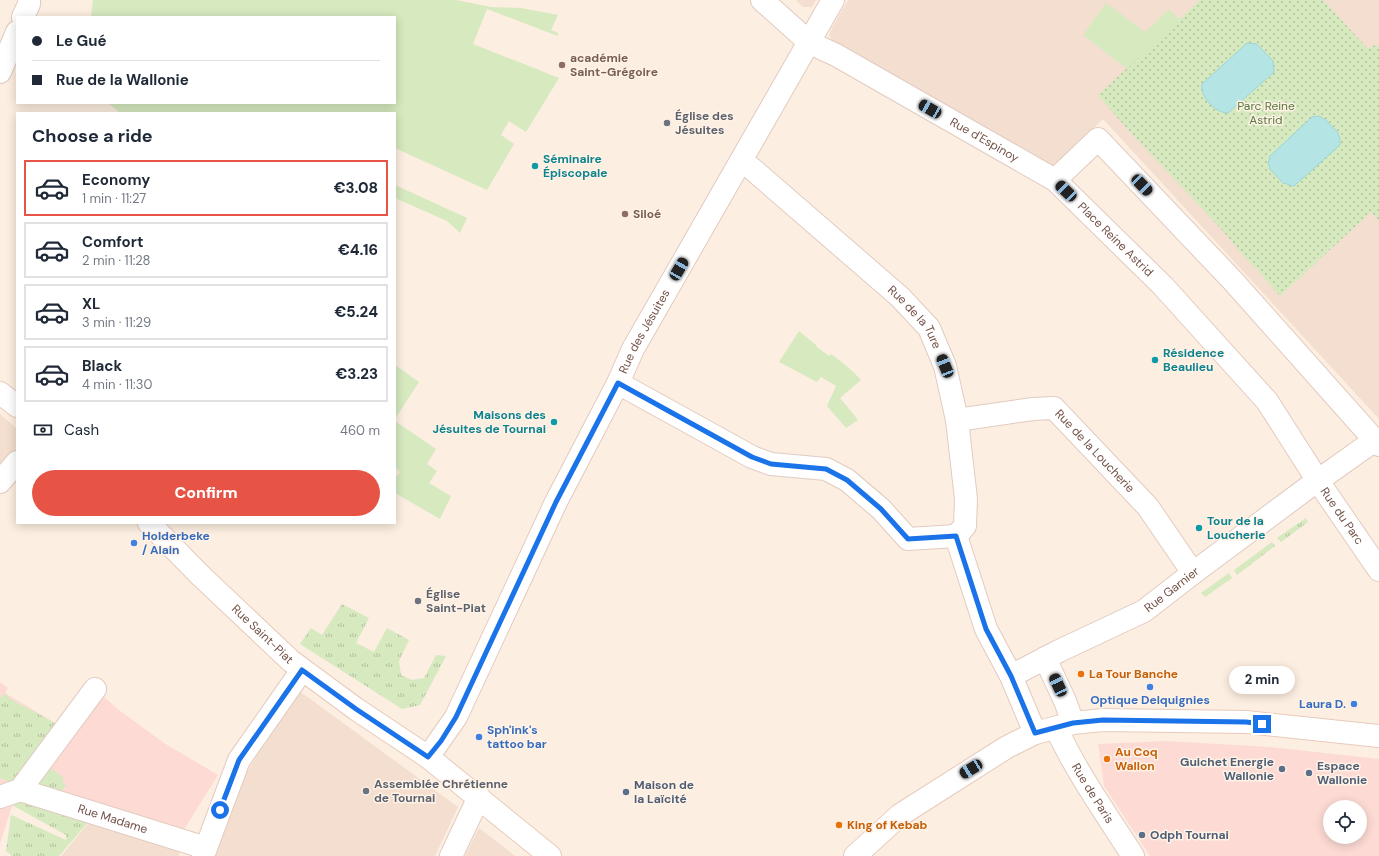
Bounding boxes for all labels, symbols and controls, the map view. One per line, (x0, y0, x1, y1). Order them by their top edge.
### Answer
text: Le Gué (56, 31, 107, 51)
place label: académie Saint-Grégoire (570, 50, 658, 80)
marker: académie Saint-Grégoire (557, 60, 567, 70)
text: Rue de la Wallonie (56, 70, 189, 90)
car (917, 98, 943, 120)
park label: Parc Reine Astrid (1237, 98, 1295, 128)
place label: Église des Jésuites (675, 108, 734, 138)
street label: Rue d'Espinoy (947, 114, 1022, 166)
marker: Église des Jésuites (662, 118, 672, 128)
text: Choose a ride (32, 124, 153, 148)
place label: Séminaire Épiscopale (543, 151, 607, 181)
marker: Séminaire Épiscopale (530, 161, 540, 171)
icon: car (34, 170, 70, 206)
text: Economy (82, 170, 150, 190)
car (1129, 172, 1155, 198)
text: €3.08 (334, 178, 378, 198)
car (1053, 178, 1079, 204)
text: 1 min · 11:27 (82, 190, 146, 207)
street label: Place Reine Astrid (1074, 199, 1157, 280)
place label: Siloé (633, 206, 661, 222)
marker: Siloé (620, 209, 630, 219)
icon: car (34, 232, 70, 268)
text: Comfort (82, 232, 143, 252)
text: €4.16 (338, 240, 378, 260)
text: 2 min · 11:28 (82, 252, 151, 269)
car (668, 256, 690, 282)
street label: Rue de la Ture (884, 282, 945, 351)
street label: Rue des Jésuites (615, 286, 674, 376)
icon: car (34, 294, 70, 330)
text: XL (82, 294, 100, 314)
text: €5.24 (335, 302, 378, 322)
text: 3 min · 11:29 (82, 314, 151, 331)
place label: Résidence Beaulieu (1163, 345, 1224, 375)
car (935, 353, 955, 379)
marker: Résidence Beaulieu (1150, 355, 1160, 365)
icon: car (34, 356, 70, 392)
text: Black (82, 356, 122, 376)
text: €3.23 (335, 364, 378, 384)
text: 4 min · 11:30 (82, 376, 152, 393)
street label: Rue de la Loucherie (1051, 406, 1138, 496)
place label: Maisons des Jésuites de Tournai (432, 407, 546, 437)
marker: Maisons des Jésuites de Tournai (549, 417, 559, 427)
icon: cash (32, 419, 54, 441)
text: Cash (64, 420, 99, 440)
text: 460 m (340, 422, 380, 439)
button: Confirm (32, 470, 380, 516)
street label: Rue du Parc (1317, 484, 1367, 548)
place label: Tour de la Loucherie (1207, 513, 1265, 543)
marker: Tour de la Loucherie (1194, 523, 1204, 533)
place label: Holderbeke / Alain (142, 528, 210, 558)
marker: Holderbeke / Alain (129, 538, 139, 548)
street label: Rue Garnier (1141, 563, 1203, 616)
place label: Église Saint-Piat (426, 586, 486, 616)
marker: Église Saint-Piat (413, 596, 423, 606)
street label: Rue Saint-Piat (228, 601, 297, 667)
place label: La Tour Banche (1089, 666, 1178, 682)
callout: 2 min (1229, 666, 1295, 694)
marker: La Tour Banche (1076, 669, 1086, 679)
text: 2 min (1245, 671, 1279, 688)
car (1047, 672, 1069, 698)
marker: Optique Delquignies (1145, 682, 1155, 692)
place label: Optique Delquignies (1090, 692, 1210, 708)
place label: Laura D. (1299, 696, 1346, 712)
marker: Laura D. (1349, 699, 1359, 709)
route end (1253, 715, 1271, 733)
place label: Sph'ink's tattoo bar (487, 722, 547, 752)
marker: Sph'ink's tattoo bar (474, 732, 484, 742)
place label: Au Coq Wallon (1115, 744, 1158, 774)
marker: Au Coq Wallon (1102, 754, 1112, 764)
place label: Guichet Energie Wallonie (1180, 754, 1274, 784)
car (958, 758, 984, 780)
place label: Espace Wallonie (1317, 758, 1367, 788)
street label: Rue de Paris (1068, 760, 1118, 827)
marker: Guichet Energie Wallonie (1277, 764, 1287, 774)
marker: Espace Wallonie (1304, 768, 1314, 778)
place label: Assemblée Chrétienne de Tournai (374, 776, 508, 806)
place label: Maison de la Laïcité (634, 777, 694, 807)
marker: Assemblée Chrétienne de Tournai (361, 786, 371, 796)
marker: Maison de la Laïcité (621, 787, 631, 797)
street label: Rue Madame (76, 800, 150, 837)
map controls (1323, 800, 1367, 844)
button: locate (1323, 800, 1367, 844)
route start (211, 801, 229, 819)
place label: King of Kebab (847, 817, 928, 833)
marker: King of Kebab (834, 820, 844, 830)
place label: Odph Tournai (1150, 827, 1229, 843)
marker: Odph Tournai (1137, 830, 1147, 840)

